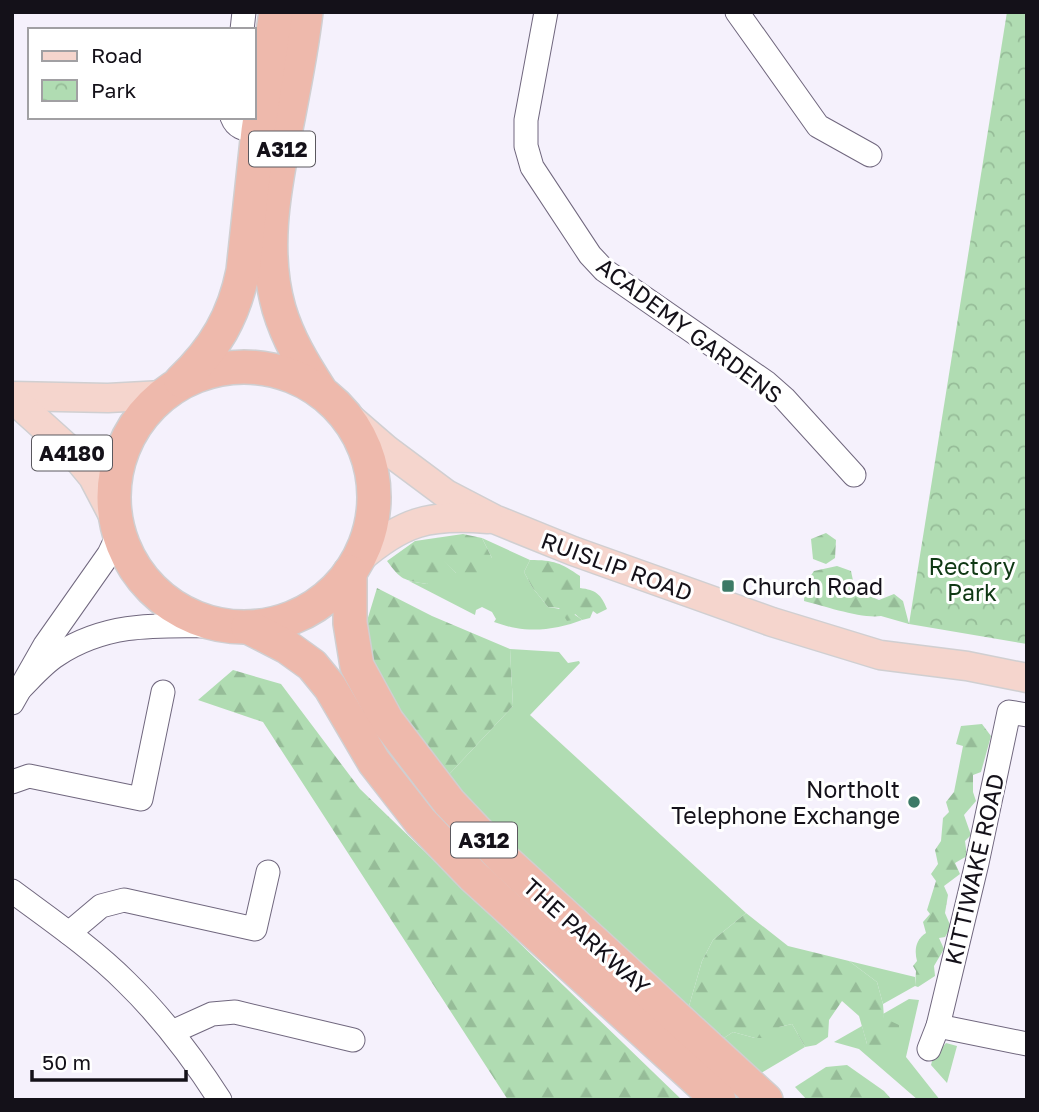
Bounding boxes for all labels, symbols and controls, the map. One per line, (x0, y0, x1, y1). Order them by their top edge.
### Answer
legend (28, 28, 256, 119)
text: Road (91, 42, 142, 68)
text: Park (91, 77, 137, 103)
road number: A312 (249, 132, 315, 166)
street label: ACADEMY GARDENS (592, 251, 788, 409)
road number: A4180 (32, 435, 112, 470)
street label: RUISLIP ROAD (538, 526, 696, 606)
park label: Rectory Park (929, 552, 1016, 606)
place label: Church Road (742, 572, 883, 600)
marker: Church Road (720, 578, 736, 594)
street label: KITTIWAKE ROAD (938, 771, 1010, 967)
place label: Northolt Telephone Exchange (671, 775, 900, 829)
marker: Northolt Telephone Exchange (906, 794, 922, 810)
road number: A312 (451, 822, 517, 858)
street label: THE PARKWAY (518, 872, 656, 1000)
scale bar (32, 1038, 186, 1082)
text: 50 m (42, 1049, 91, 1075)

